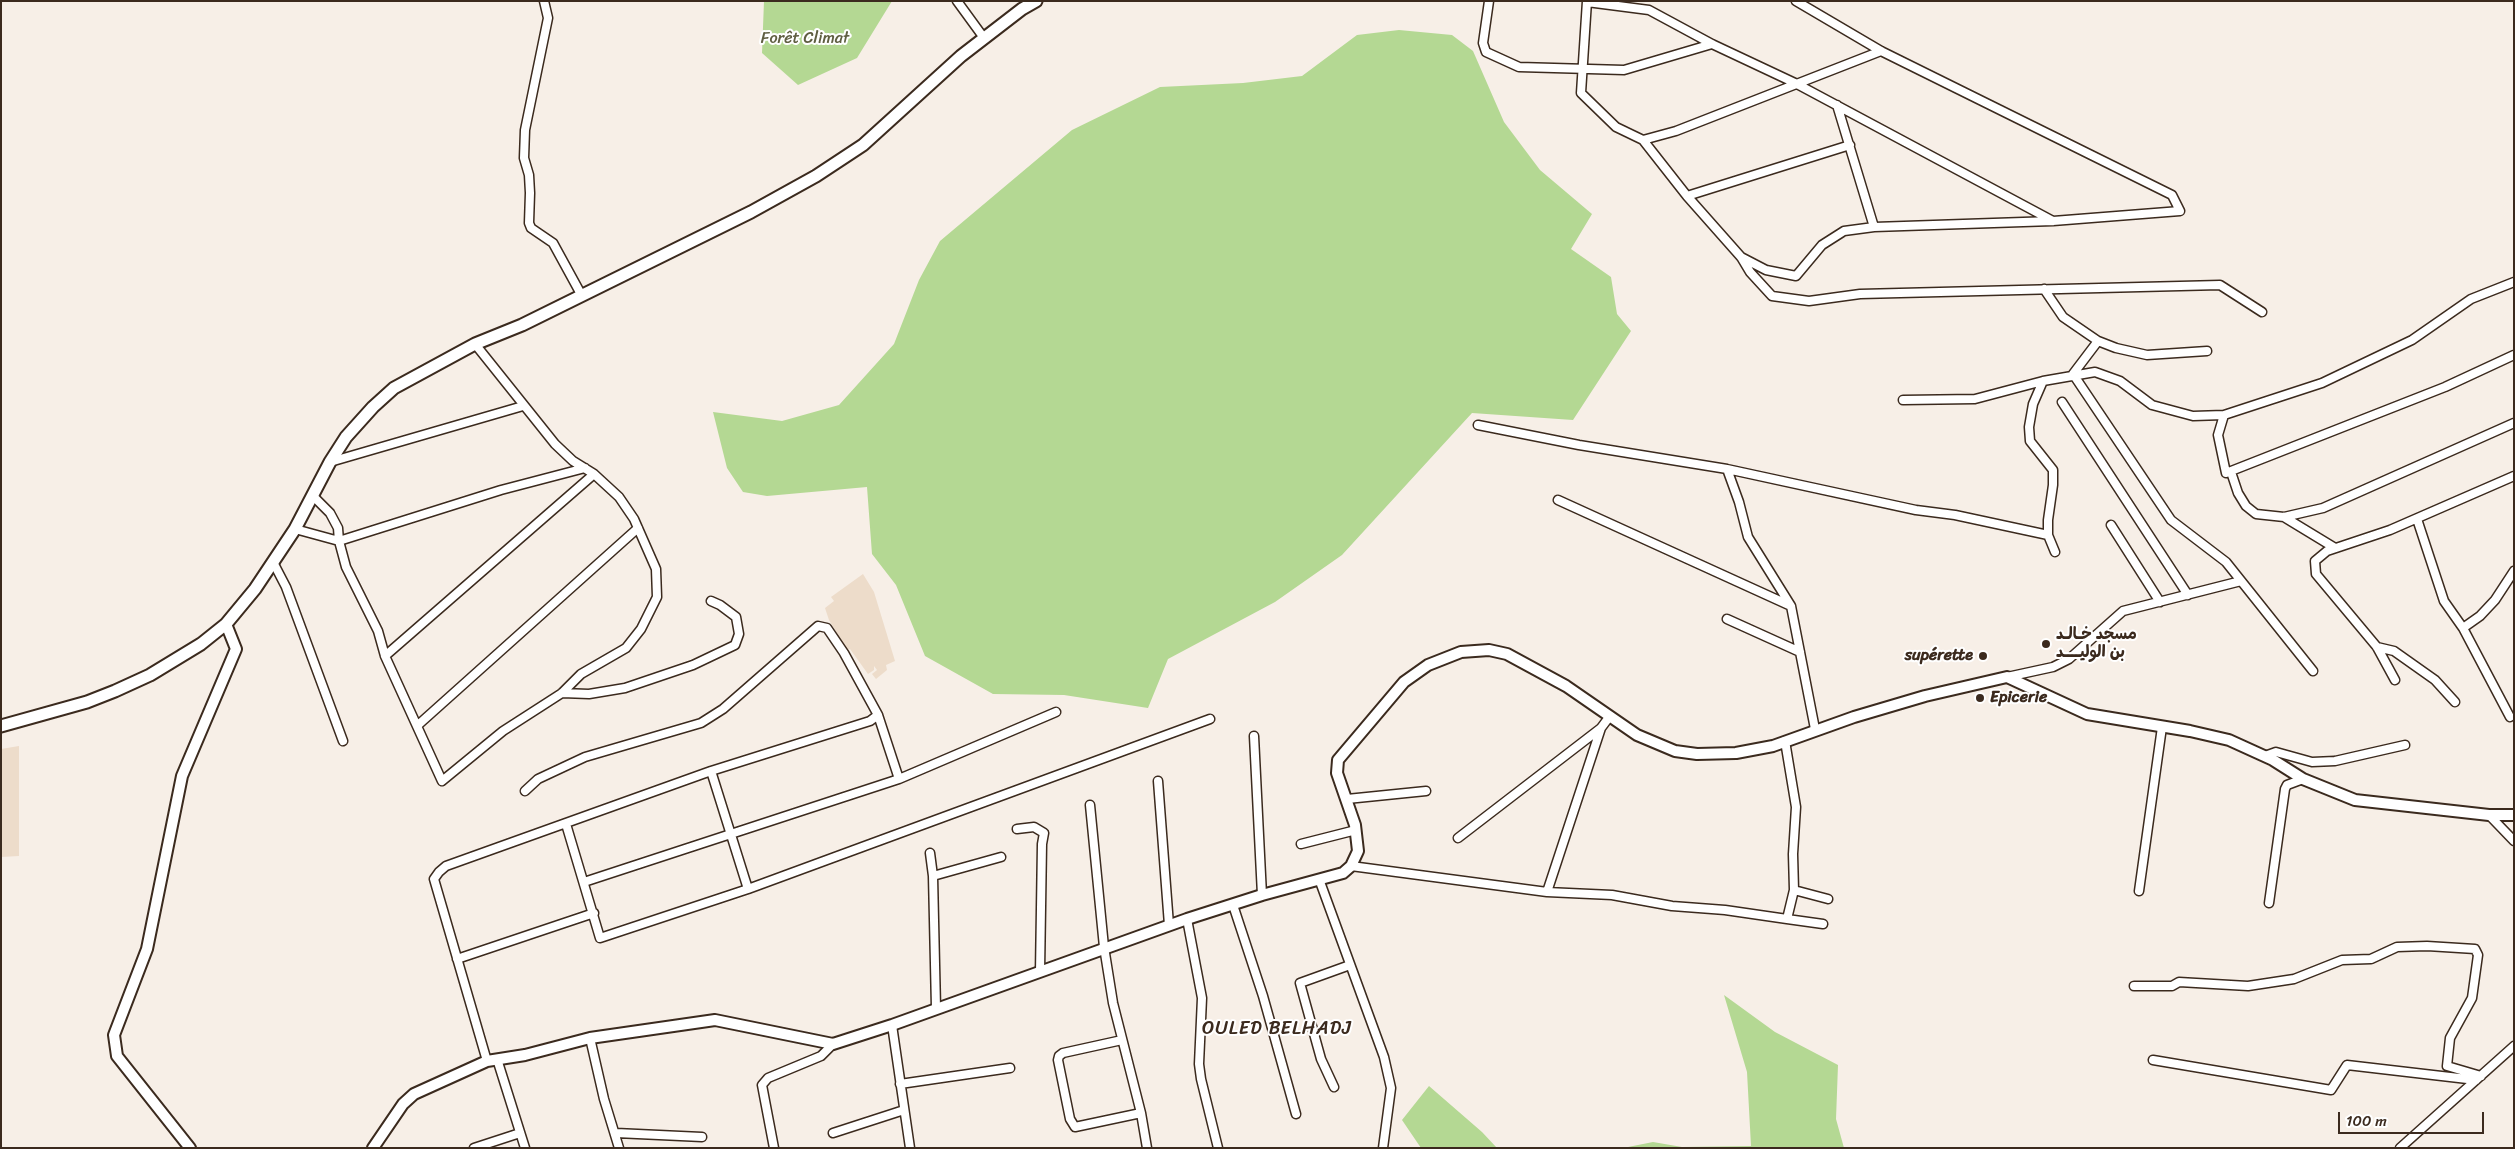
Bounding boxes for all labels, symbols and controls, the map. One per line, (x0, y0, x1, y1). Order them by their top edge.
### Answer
park label: Forêt Climat (761, 29, 849, 49)
place label: مسجد خـالـد بن الوليــــد (2056, 625, 2137, 663)
marker: مسجد خـالـد بن الوليــــد (2040, 638, 2052, 650)
place label: supérette (1905, 646, 1973, 666)
marker: supérette (1977, 650, 1989, 662)
place label: Epicerie (1990, 688, 2047, 708)
marker: Epicerie (1974, 692, 1986, 704)
district label: OULED BELHADJ (1200, 1018, 1354, 1040)
scale bar (2340, 1102, 2486, 1134)
text: 100 m (2346, 1108, 2387, 1134)

